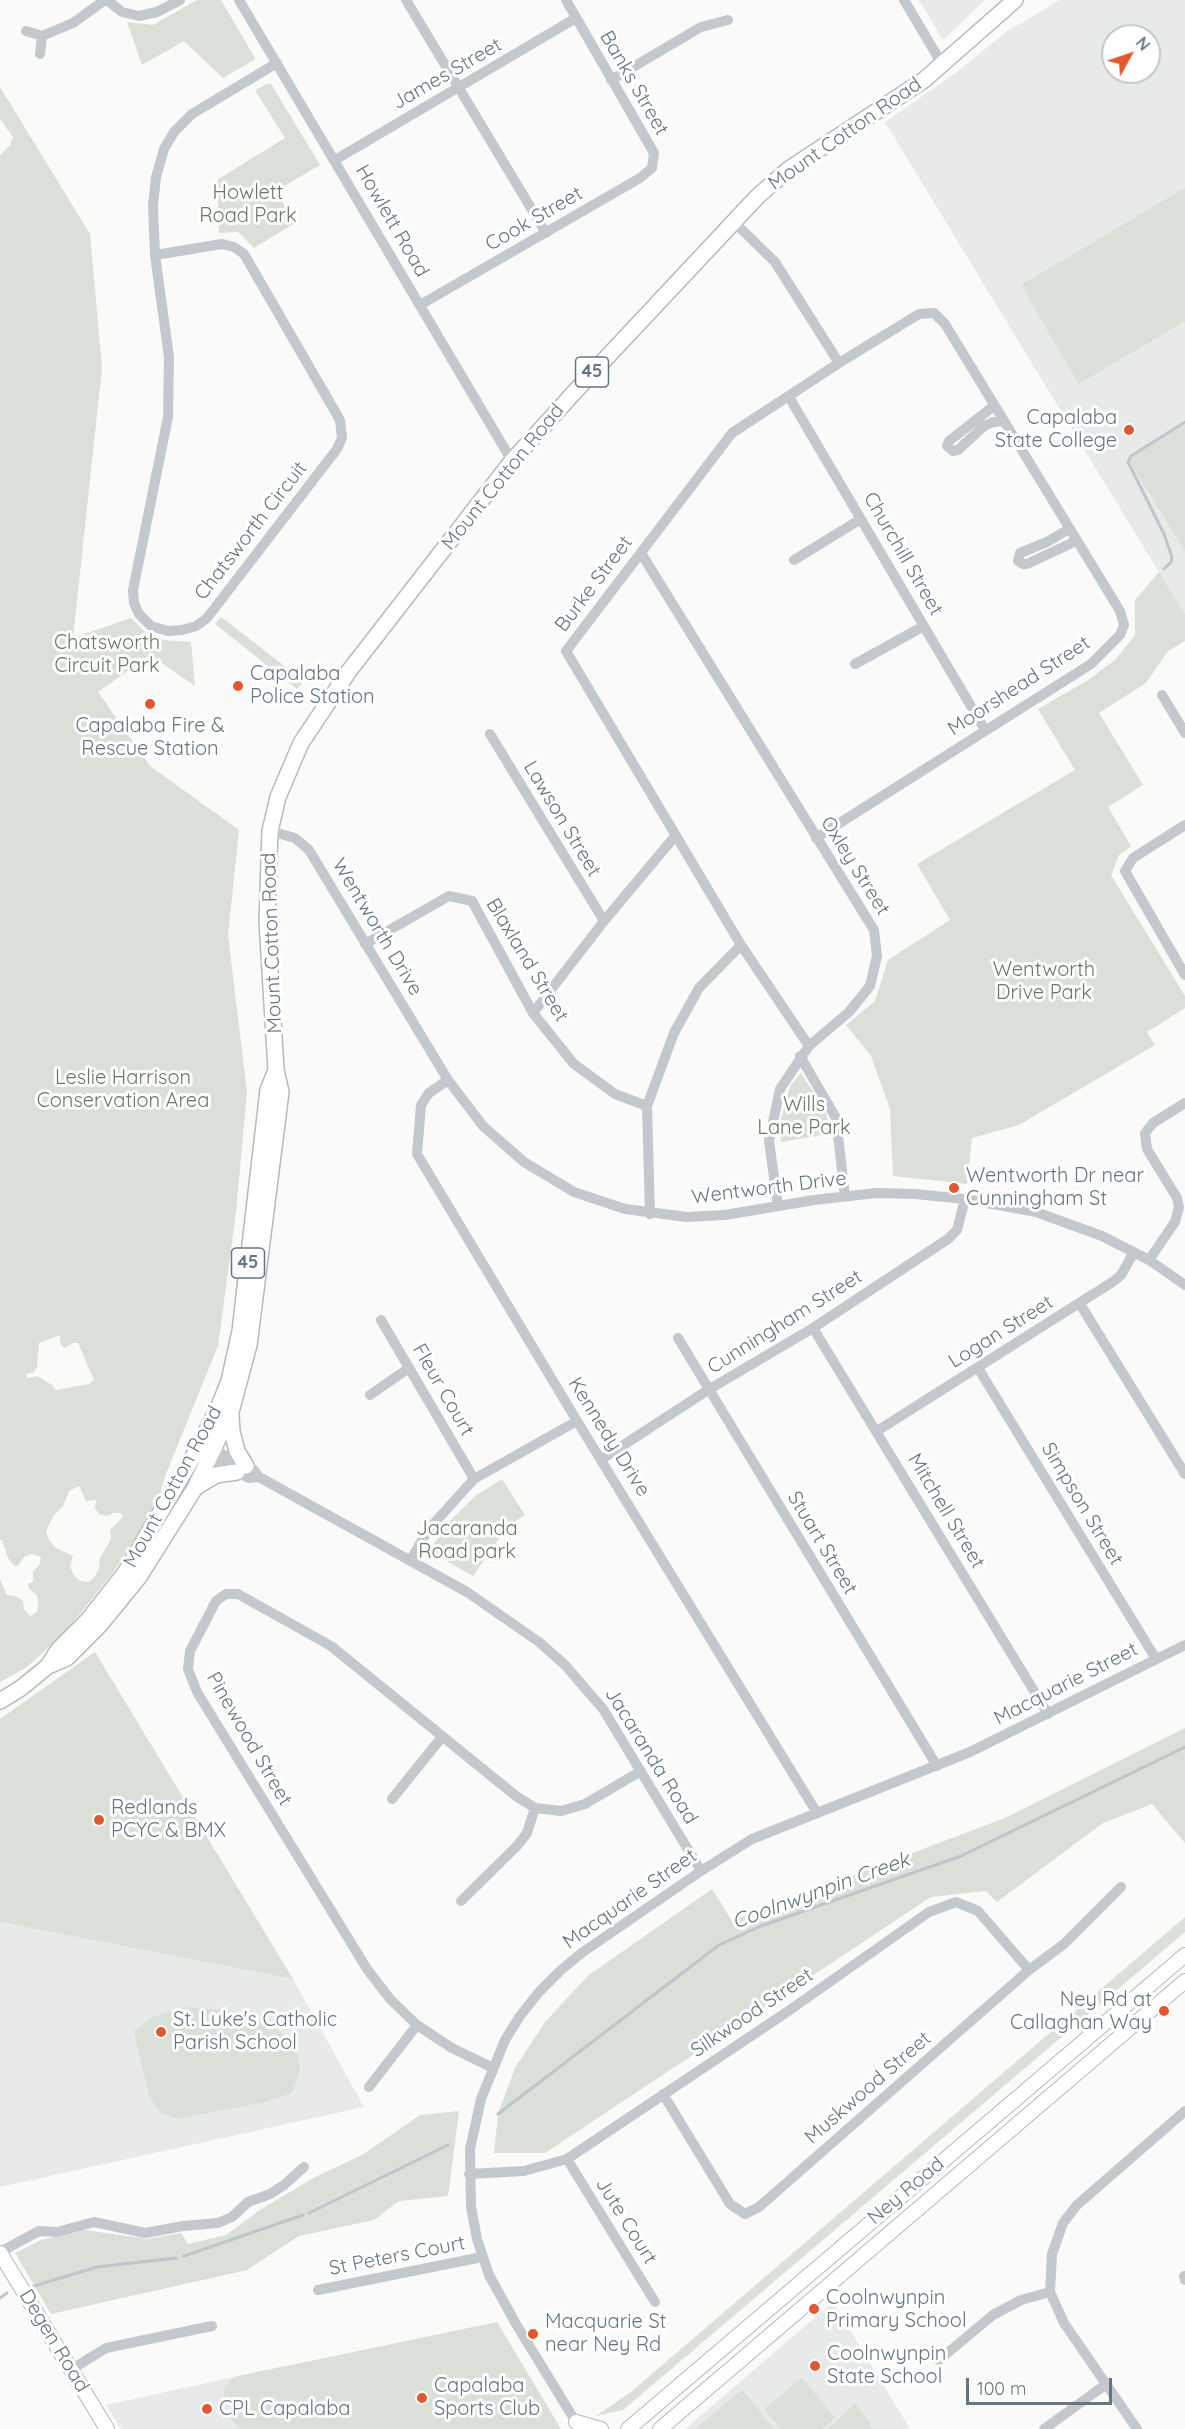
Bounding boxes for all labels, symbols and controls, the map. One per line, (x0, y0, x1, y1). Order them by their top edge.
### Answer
north arrow (1101, 24, 1161, 84)
street label: Banks Street (594, 26, 674, 140)
street label: James Street (388, 33, 506, 115)
text: N (1132, 33, 1155, 55)
street label: Mount Cotton Road (764, 72, 926, 196)
street label: Howlett Road (350, 161, 434, 281)
park label: Howlett Road Park (199, 181, 297, 228)
street label: Cook Street (481, 182, 587, 256)
road number: 45 (576, 357, 608, 387)
street label: Mount Cotton Road (437, 399, 569, 555)
place label: Capalaba State College (995, 406, 1117, 453)
marker: Capalaba State College (1122, 423, 1136, 437)
street label: Chatsworth Circuit (190, 457, 312, 605)
street label: Churchill Street (858, 488, 948, 620)
street label: Burke Street (550, 531, 638, 637)
park label: Chatsworth Circuit Park (54, 631, 160, 678)
street label: Moorshead Street (943, 631, 1095, 741)
place label: Capalaba Police Station (250, 662, 375, 709)
marker: Capalaba Police Station (231, 679, 245, 693)
marker: Capalaba Fire & Rescue Station (143, 697, 157, 711)
place label: Capalaba Fire & Rescue Station (75, 714, 225, 761)
street label: Lawson Street (518, 757, 606, 881)
street label: Oxley Street (815, 812, 895, 920)
street label: Mount Cotton Road (257, 852, 287, 1034)
street label: Wentworth Drive (327, 854, 427, 1000)
street label: Blaxland Street (481, 894, 573, 1026)
park label: Wentworth Drive Park (993, 958, 1095, 1005)
park label: Leslie Harrison Conservation Area (37, 1066, 209, 1113)
park label: Wills Lane Park (757, 1093, 851, 1140)
place label: Wentworth Dr near Cunningham St (966, 1164, 1144, 1211)
street label: Wentworth Drive (690, 1167, 848, 1209)
marker: Wentworth Dr near Cunningham St (947, 1181, 961, 1195)
road number: 45 (232, 1248, 264, 1278)
street label: Cunningham Street (703, 1265, 867, 1379)
street label: Logan Street (944, 1290, 1058, 1374)
street label: Fleur Court (407, 1340, 479, 1440)
street label: Kennedy Drive (563, 1373, 655, 1501)
street label: Mount Cotton Road (119, 1402, 227, 1572)
street label: Simpson Street (1036, 1438, 1128, 1570)
street label: Mitchell Street (902, 1449, 990, 1573)
street label: Stuart Street (782, 1487, 862, 1599)
park label: Jacaranda Road park (416, 1517, 518, 1564)
street label: Macquarie Street (990, 1637, 1142, 1731)
street label: Pinewood Street (201, 1668, 297, 1810)
street label: Jacaranda Road (599, 1683, 703, 1829)
place label: Redlands PCYC & BMX (111, 1796, 226, 1843)
marker: Redlands PCYC & BMX (92, 1813, 106, 1827)
street label: Macquarie Street (558, 1844, 702, 1954)
water label: Coolnwynpin Creek (729, 1847, 913, 1935)
street label: Silkwood Street (686, 1963, 818, 2063)
place label: Ney Rd at Callaghan Way (1010, 1988, 1152, 2035)
marker: Ney Rd at Callaghan Way (1157, 2004, 1171, 2018)
place label: St. Luke's Catholic Parish School (173, 2008, 337, 2055)
marker: St. Luke's Catholic Parish School (154, 2025, 168, 2039)
street label: Muskwood Street (800, 2027, 936, 2149)
street label: Ney Road (863, 2152, 949, 2230)
street label: Jute Court (590, 2173, 662, 2269)
street label: St Peters Court (327, 2231, 467, 2281)
street label: Degen Road (14, 2285, 94, 2397)
place label: Coolnwynpin Primary School (826, 2286, 966, 2333)
marker: Coolnwynpin Primary School (807, 2302, 821, 2316)
place label: Macquarie St near Ney Rd (545, 2310, 666, 2357)
marker: Macquarie St near Ney Rd (526, 2327, 540, 2341)
place label: Coolnwynpin State School (827, 2342, 946, 2389)
marker: Coolnwynpin State School (808, 2359, 822, 2373)
scale bar (969, 2366, 1114, 2404)
place label: Capalaba Sports Club (434, 2374, 540, 2421)
text: 100 m (977, 2377, 1026, 2400)
marker: Capalaba Sports Club (415, 2391, 429, 2405)
place label: CPL Capalaba (219, 2397, 350, 2421)
marker: CPL Capalaba (200, 2402, 214, 2416)

